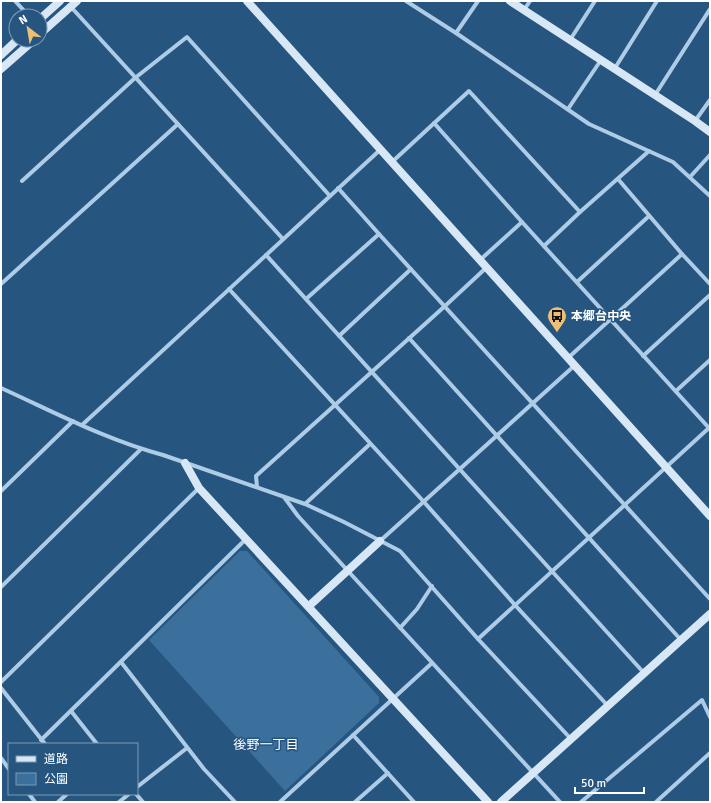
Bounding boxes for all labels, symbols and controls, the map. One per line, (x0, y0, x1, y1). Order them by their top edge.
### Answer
north arrow (8, 8, 48, 48)
text: N (16, 12, 30, 27)
bus stop icon: 本郷台中央 (546, 305, 568, 333)
place label: 本郷台中央 (571, 309, 631, 324)
district label: 後野一丁目 (233, 737, 299, 753)
legend (8, 743, 138, 795)
text: 道路 (44, 752, 68, 767)
scale bar (575, 769, 644, 795)
text: 公園 (44, 772, 68, 787)
text: 50 m (581, 776, 606, 791)

